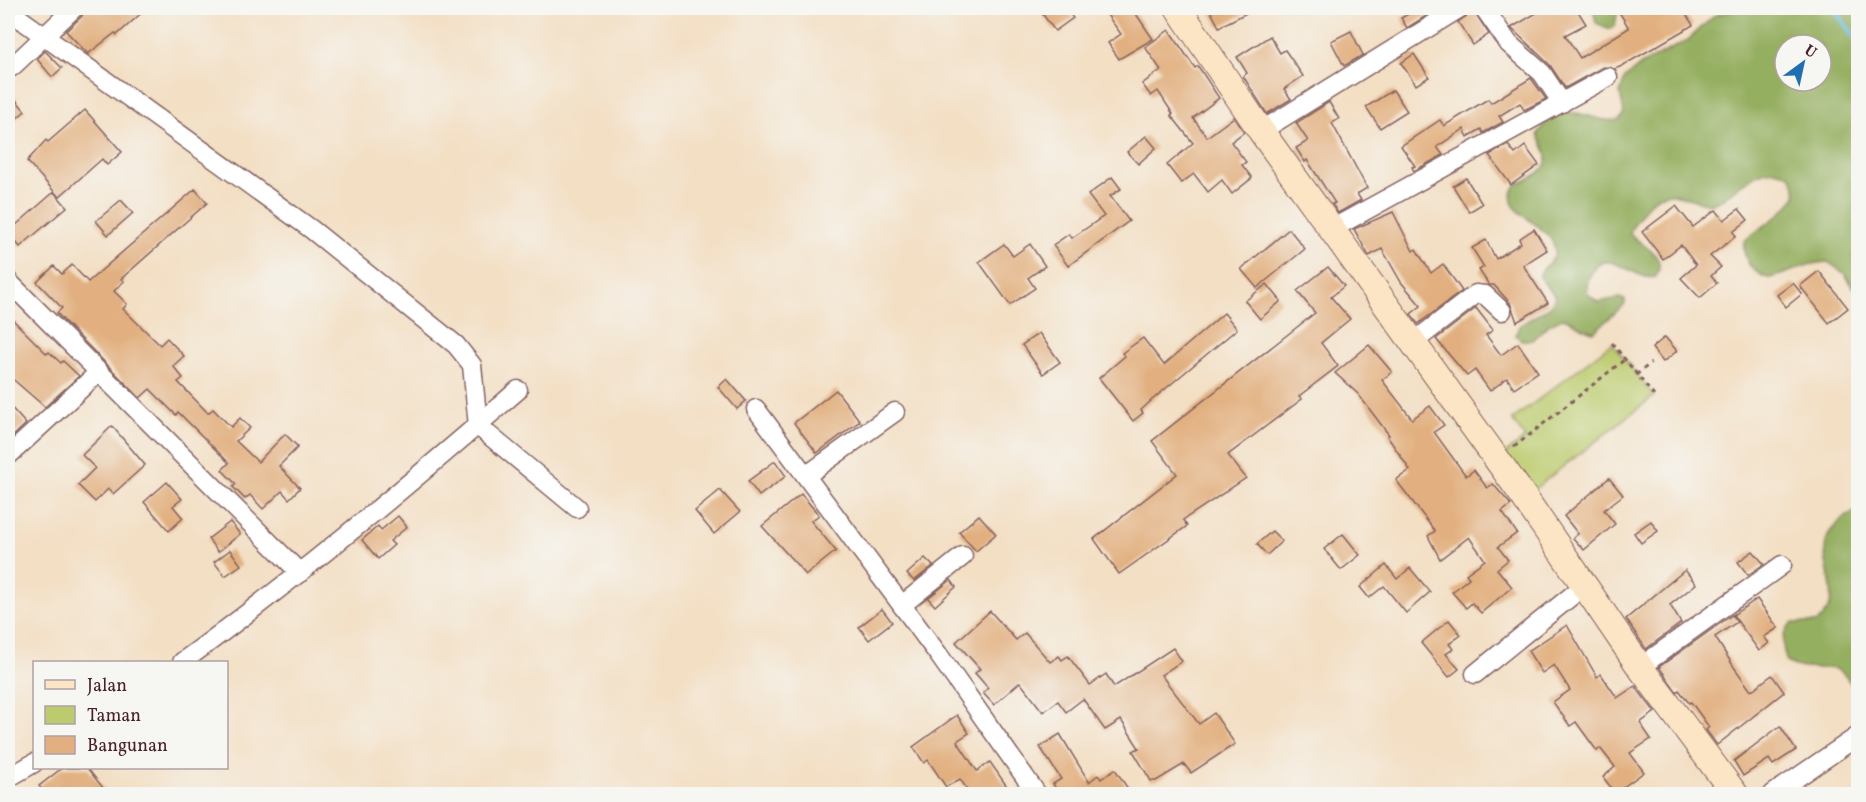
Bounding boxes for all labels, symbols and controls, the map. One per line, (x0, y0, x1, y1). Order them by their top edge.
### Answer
north arrow (1773, 33, 1833, 93)
text: U (1799, 40, 1821, 64)
legend (33, 661, 228, 769)
text: Jalan (87, 674, 127, 699)
text: Taman (87, 704, 141, 729)
text: Bangunan (87, 734, 168, 759)

